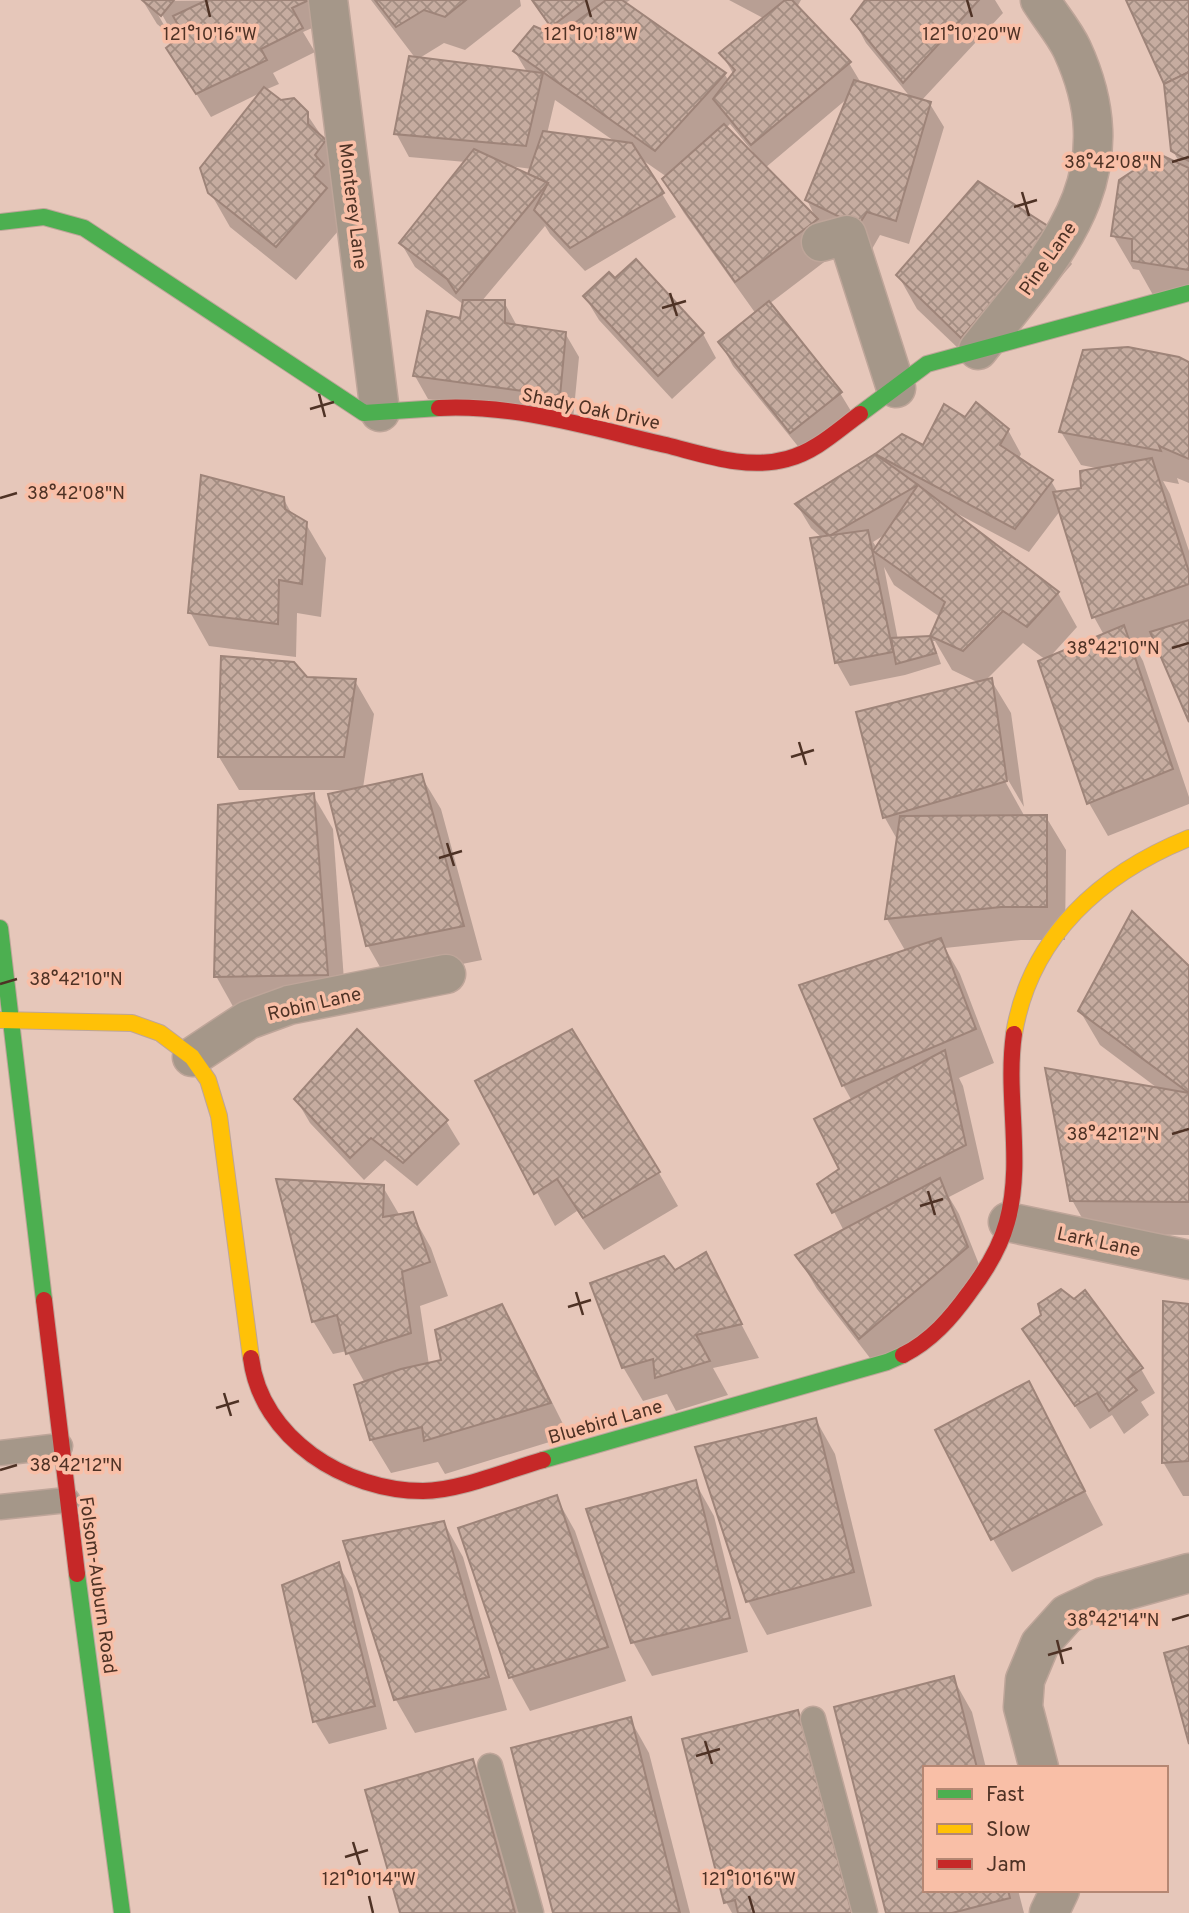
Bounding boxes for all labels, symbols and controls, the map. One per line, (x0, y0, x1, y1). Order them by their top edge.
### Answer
text: 121°10'16"W (163, 24, 257, 47)
text: 121°10'18"W (544, 24, 638, 47)
text: 121°10'20"W (923, 24, 1021, 47)
street label: Monterey Lane (332, 142, 372, 271)
text: 38°42'08"N (1064, 152, 1162, 175)
street label: Pine Lane (1015, 218, 1083, 301)
street label: Shady Oak Drive (519, 384, 662, 436)
text: 38°42'08"N (27, 483, 125, 506)
text: 38°42'10"N (1066, 638, 1160, 661)
text: 38°42'10"N (29, 969, 123, 992)
street label: Robin Lane (265, 983, 364, 1027)
text: 38°42'12"N (1067, 1124, 1159, 1147)
street label: Lark Lane (1055, 1222, 1143, 1264)
street label: Bluebird Lane (546, 1395, 666, 1451)
text: 38°42'12"N (30, 1455, 122, 1478)
street label: Folsom-Auburn Road (73, 1495, 121, 1675)
text: 38°42'14"N (1067, 1610, 1159, 1633)
legend (923, 1766, 1168, 1892)
text: Fast (986, 1782, 1025, 1809)
text: Slow (986, 1817, 1031, 1844)
text: Jam (986, 1852, 1027, 1879)
text: 121°10'14"W (322, 1869, 416, 1892)
text: 121°10'16"W (702, 1869, 796, 1892)

